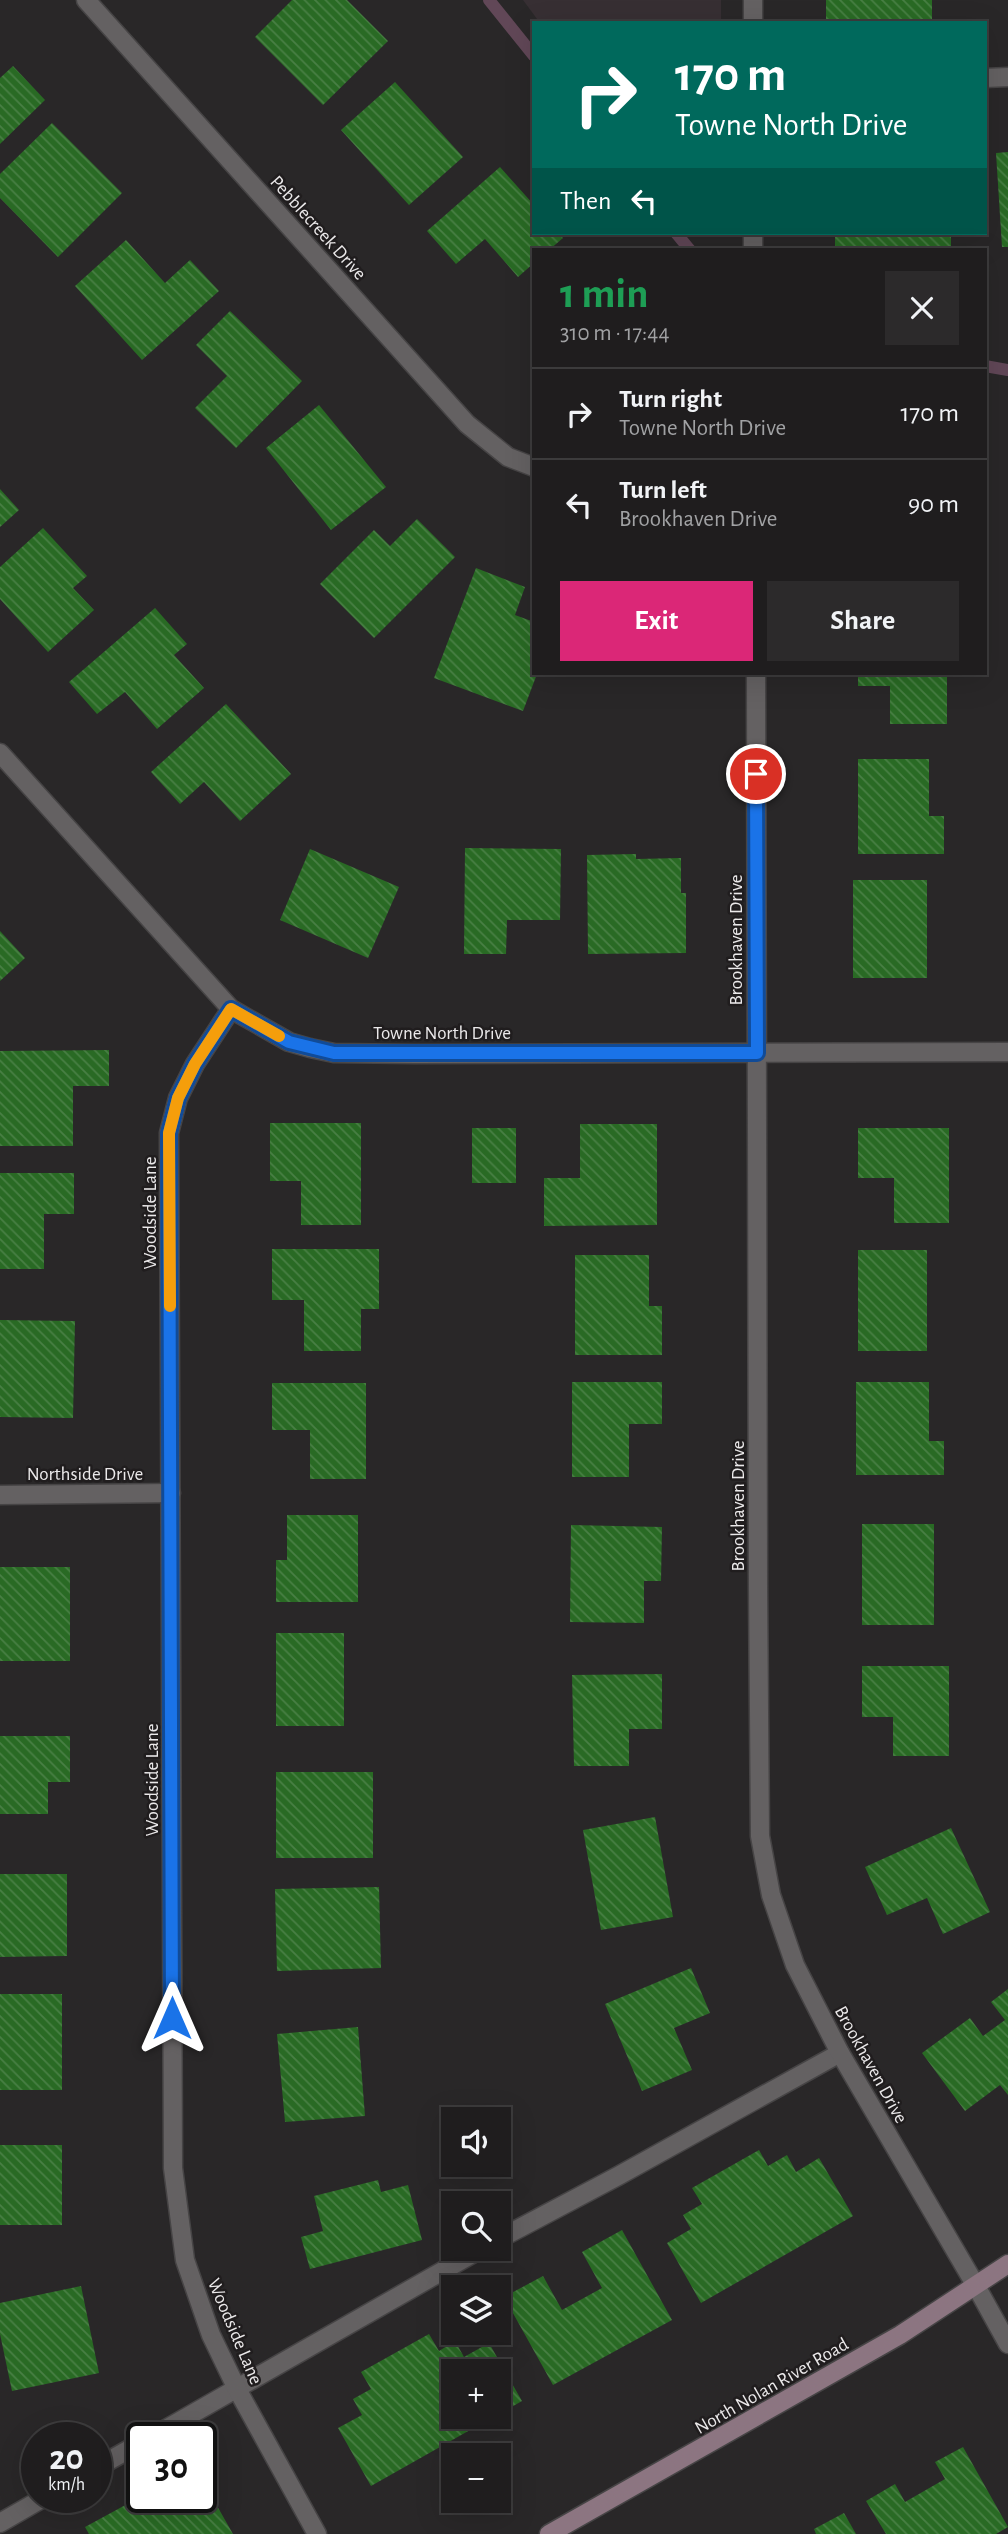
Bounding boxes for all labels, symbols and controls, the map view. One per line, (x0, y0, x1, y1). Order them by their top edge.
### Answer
icon: right (560, 49, 651, 140)
text: 170 m (675, 51, 786, 100)
text: Towne North Drive (675, 109, 908, 141)
street label: Pebblecreek Drive (266, 172, 369, 284)
icon: left (625, 182, 663, 220)
text: Then (560, 188, 611, 214)
button: close (885, 271, 959, 345)
text: 1 min (560, 273, 649, 315)
text: 310 m · 17:44 (560, 322, 669, 345)
text: Turn right (619, 386, 722, 412)
icon: right (560, 395, 598, 433)
text: 170 m (900, 400, 959, 426)
text: Towne North Drive (619, 417, 786, 440)
text: Turn left (619, 477, 707, 503)
icon: left (560, 486, 598, 524)
text: 90 m (908, 491, 959, 517)
text: Brookhaven Drive (619, 508, 777, 531)
button: Exit (560, 581, 753, 661)
button: Share (767, 581, 959, 661)
pin (726, 744, 786, 804)
icon: arrive (737, 755, 775, 793)
street label: Brookhaven Drive (727, 875, 746, 1005)
street label: Towne North Drive (373, 1024, 511, 1043)
street label: Woodside Lane (141, 1156, 160, 1270)
street label: Brookhaven Drive (729, 1441, 748, 1571)
street label: Northside Drive (27, 1465, 143, 1484)
street label: Woodside Lane (143, 1723, 162, 1837)
position arrow (135, 1981, 209, 2055)
street label: Brookhaven Drive (831, 2003, 911, 2127)
map controls (441, 2107, 511, 2513)
button: sound (441, 2107, 511, 2177)
button: search (441, 2191, 511, 2261)
button: layers (441, 2275, 511, 2345)
street label: Woodside Lane (204, 2276, 265, 2387)
street label: North Nolan River Road (692, 2335, 852, 2438)
button: + (441, 2359, 511, 2429)
speed limit sign: 30 (126, 2422, 217, 2513)
text: 20 (49, 2441, 84, 2476)
button: − (441, 2443, 511, 2513)
text: km/h (48, 2476, 85, 2494)

